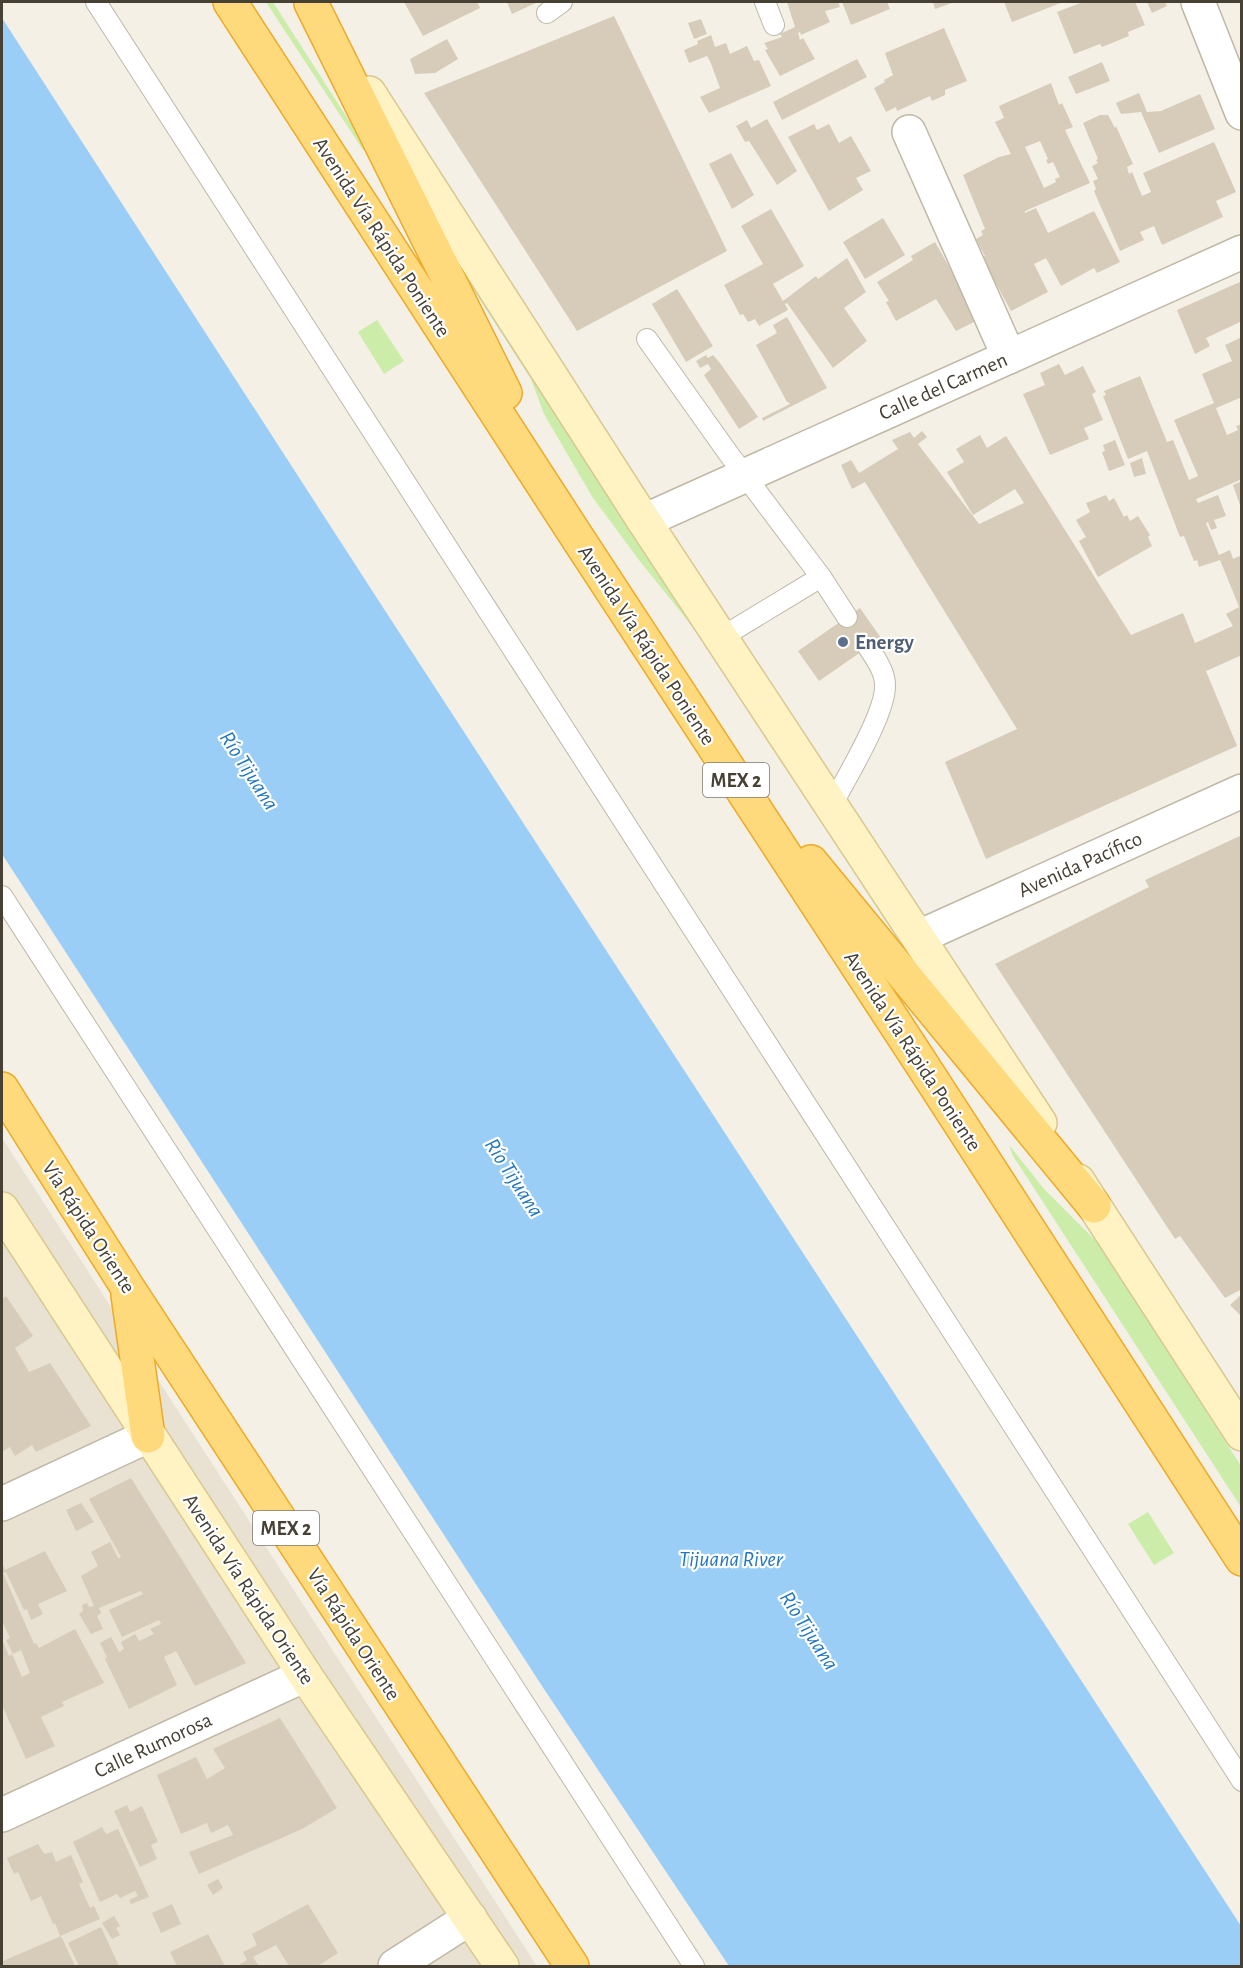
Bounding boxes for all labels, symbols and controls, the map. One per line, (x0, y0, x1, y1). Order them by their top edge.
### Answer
street label: Avenida Vía Rápida Poniente (309, 134, 454, 341)
street label: Calle del Carmen (876, 349, 1010, 424)
street label: Avenida Vía Rápida Poniente (574, 542, 719, 749)
place label: Energy (855, 632, 914, 653)
marker: Energy (836, 635, 850, 649)
water label: Río Tijuana (216, 727, 283, 814)
road number: MEX 2 (703, 763, 769, 797)
street label: Avenida Pacífico (1015, 828, 1145, 901)
street label: Avenida Vía Rápida Poniente (840, 948, 985, 1155)
water label: Río Tijuana (481, 1134, 548, 1221)
street label: Vía Rápida Oriente (38, 1158, 139, 1297)
street label: Avenida Vía Rápida Oriente (179, 1490, 318, 1688)
road number: MEX 2 (253, 1511, 319, 1545)
water label: Tijuana River (679, 1548, 784, 1570)
street label: Vía Rápida Oriente (303, 1565, 404, 1704)
water label: Río Tijuana (776, 1587, 843, 1674)
street label: Calle Rumorosa (91, 1709, 216, 1782)

